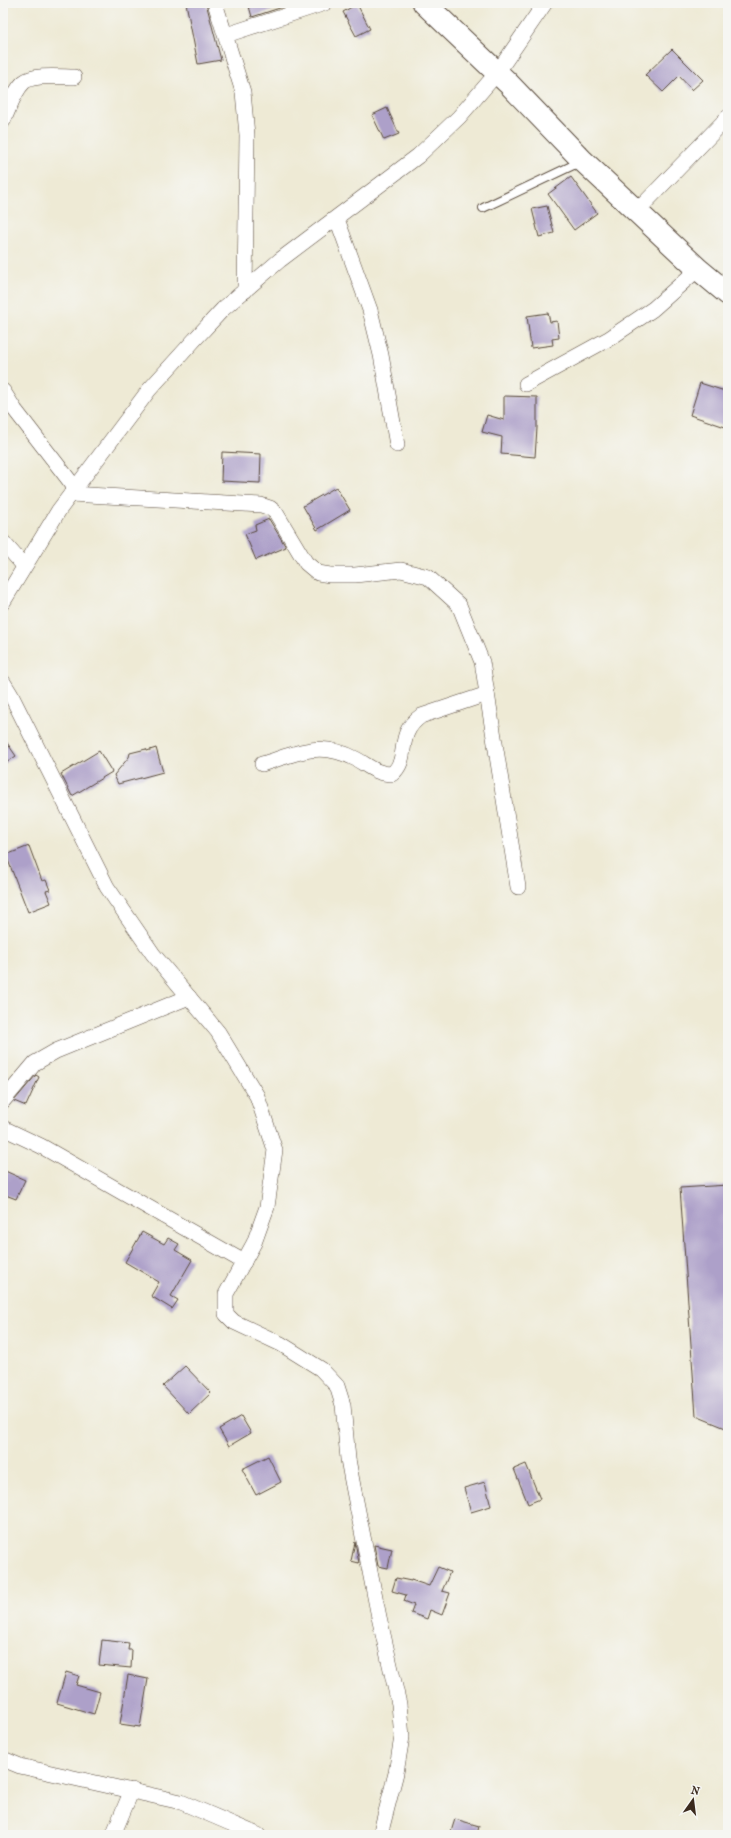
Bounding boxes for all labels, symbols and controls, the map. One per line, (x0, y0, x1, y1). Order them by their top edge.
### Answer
north arrow (673, 1780, 713, 1820)
text: N (690, 1783, 702, 1798)

